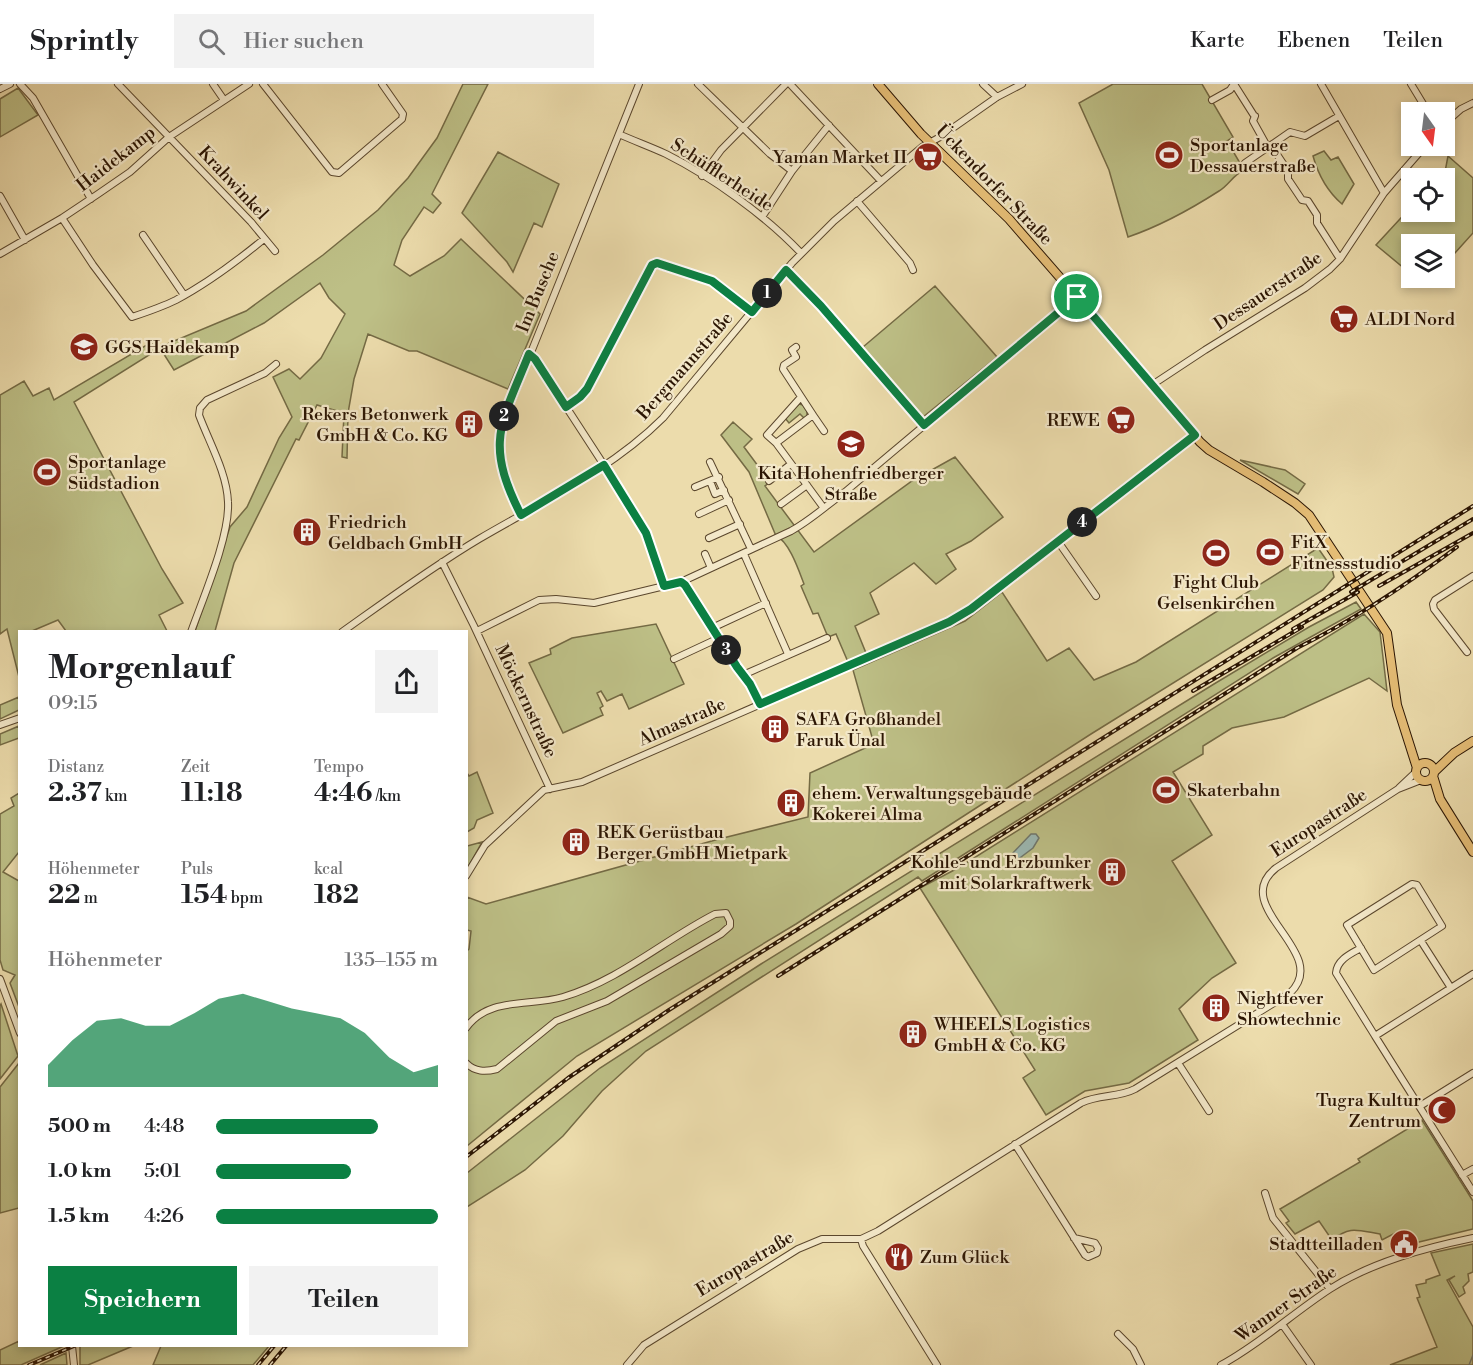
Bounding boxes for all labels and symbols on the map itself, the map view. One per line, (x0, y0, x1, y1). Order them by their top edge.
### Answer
north arrow (1401, 102, 1455, 156)
street label: Ückendorfer Straße (930, 120, 1058, 250)
street label: Haidekamp (72, 121, 160, 197)
street label: Schüfflerheide (666, 133, 778, 217)
place label: Sportanlage Dessauerstraße (1190, 134, 1315, 178)
sports icon: Sportanlage Dessauerstraße (1153, 139, 1185, 171)
street label: Krahwinkel (193, 141, 274, 225)
supermarket icon: Yaman Market II (912, 141, 944, 173)
place label: Yaman Market II (772, 146, 907, 169)
street label: Dessauerstraße (1210, 246, 1326, 336)
street label: Im Busche (511, 248, 565, 336)
pin (1051, 271, 1102, 322)
pin: 1 (752, 278, 782, 308)
supermarket icon: ALDI Nord (1328, 303, 1360, 335)
street label: Bergmannstraße (631, 307, 738, 425)
place label: ALDI Nord (1364, 308, 1456, 331)
school or university icon: GGS Haidekamp (68, 331, 100, 363)
place label: GGS Haidekamp (105, 336, 240, 359)
pin: 2 (489, 401, 519, 431)
place label: Rekers Betonwerk GmbH & Co. KG (302, 403, 450, 447)
supermarket icon: REWE (1105, 404, 1137, 436)
building icon: Rekers Betonwerk GmbH & Co. KG (453, 408, 485, 440)
place label: REWE (1047, 409, 1100, 432)
school or university icon: Kita Hohenfriedberger Straße (835, 428, 867, 460)
place label: Sportanlage Südstadion (68, 451, 166, 495)
sports icon: Sportanlage Südstadion (31, 456, 63, 488)
place label: Kita Hohenfriedberger Straße (758, 462, 944, 506)
pin: 4 (1067, 507, 1097, 537)
place label: Friedrich Geldbach GmbH (328, 511, 463, 555)
building icon: Friedrich Geldbach GmbH (291, 516, 323, 548)
place label: FitX Fitnessstudio (1291, 531, 1401, 575)
sports icon: FitX Fitnessstudio (1254, 536, 1286, 568)
sports icon: Fight Club Gelsenkirchen (1200, 537, 1232, 569)
place label: Fight Club Gelsenkirchen (1157, 571, 1275, 615)
pin: 3 (711, 635, 741, 665)
street label: Möckernstraße (490, 641, 562, 761)
street label: Almastraße (634, 693, 729, 752)
place label: SAFA Großhandel Faruk Ünal (796, 708, 942, 752)
building icon: SAFA Großhandel Faruk Ünal (759, 713, 791, 745)
sports icon: Skaterbahn (1150, 774, 1182, 806)
place label: Skaterbahn (1187, 779, 1280, 802)
place label: ehem. Verwaltungsgebäude Kokerei Alma (812, 782, 1032, 826)
street label: Europastraße (1266, 783, 1372, 863)
building icon: ehem. Verwaltungsgebäude Kokerei Alma (775, 787, 807, 819)
place label: REK Gerüstbau Berger GmbH Mietpark (596, 821, 789, 865)
building icon: REK Gerüstbau Berger GmbH Mietpark (560, 826, 592, 858)
place label: Kohle- und Erzbunker mit Solarkraftwerk (911, 851, 1093, 895)
building icon: Kohle- und Erzbunker mit Solarkraftwerk (1096, 856, 1128, 888)
place label: Nightfever Showtechnic (1237, 987, 1341, 1031)
building icon: Nightfever Showtechnic (1200, 992, 1232, 1024)
place label: WHEELS Logistics GmbH & Co. KG (933, 1013, 1090, 1057)
building icon: WHEELS Logistics GmbH & Co. KG (897, 1018, 929, 1050)
place label: Tugra Kultur Zentrum (1316, 1089, 1421, 1133)
mosque icon: Tugra Kultur Zentrum (1426, 1094, 1458, 1126)
street label: Europastraße (692, 1226, 798, 1302)
public building icon: Stadtteilladen (1388, 1228, 1420, 1260)
place label: Stadtteilladen (1269, 1233, 1383, 1256)
restaurant icon: Zum Glück (883, 1241, 915, 1273)
place label: Zum Glück (920, 1246, 1010, 1269)
street label: Wanner Straße (1230, 1260, 1341, 1348)

